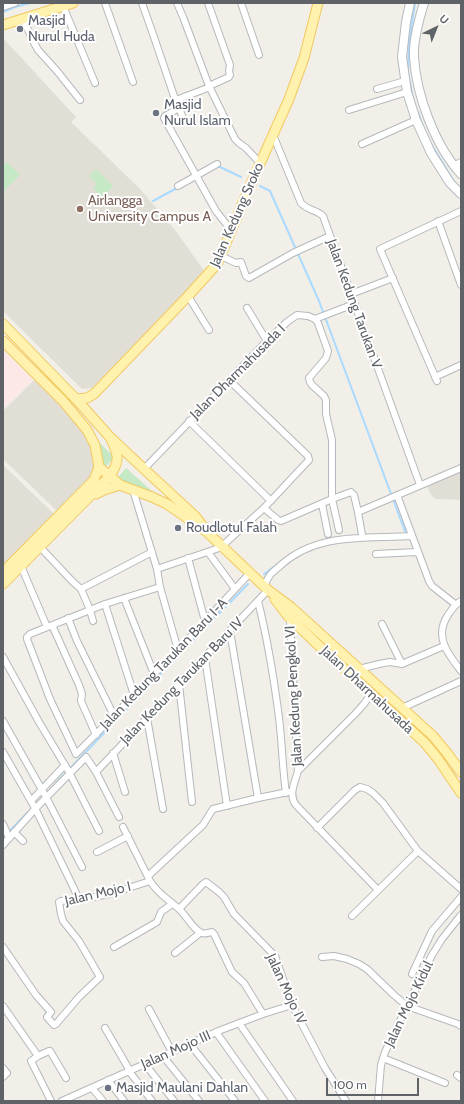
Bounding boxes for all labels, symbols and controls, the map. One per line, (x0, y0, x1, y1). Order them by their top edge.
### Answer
north arrow (416, 8, 456, 48)
text: U (437, 11, 452, 27)
place label: Masjid Nurul Huda (28, 13, 95, 46)
marker: Masjid Nurul Huda (15, 24, 25, 34)
place label: Masjid Nurul Islam (164, 97, 231, 130)
marker: Masjid Nurul Islam (151, 108, 161, 118)
street label: Jalan Kedung Sroko (206, 160, 268, 270)
place label: Airlangga University Campus A (88, 193, 211, 226)
marker: Airlangga University Campus A (75, 204, 85, 214)
street label: Jalan Kedung Tarukan V (323, 237, 385, 371)
street label: Jalan Dharmahusada I (187, 321, 289, 423)
place label: Roudlotul Falah (186, 520, 277, 536)
marker: Roudlotul Falah (173, 523, 183, 533)
street label: Jalan Kedung Tarukan Baru I-A (97, 595, 231, 733)
street label: Jalan Kedung Tarukan Baru IV (117, 614, 247, 748)
street label: Jalan Kedung Pengkol VI (282, 625, 306, 767)
street label: Jalan Dharmahusada (317, 643, 417, 737)
street label: Jalan Mojo I (63, 878, 133, 910)
street label: Jalan Mojo IV (262, 951, 310, 1027)
street label: Jalan Mojo Kidul (381, 958, 437, 1050)
street label: Jalan Mojo III (139, 1027, 213, 1073)
scale bar (328, 1070, 421, 1096)
text: 100 m (333, 1077, 367, 1092)
place label: Masjid Maulani Dahlan (116, 1080, 248, 1096)
marker: Masjid Maulani Dahlan (103, 1083, 113, 1093)

